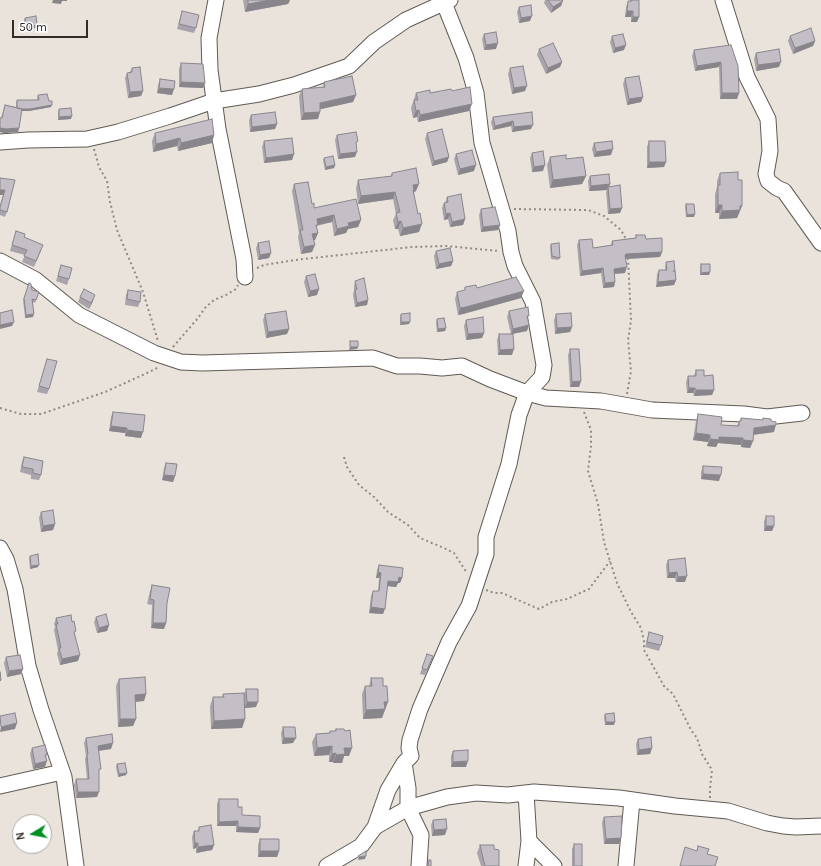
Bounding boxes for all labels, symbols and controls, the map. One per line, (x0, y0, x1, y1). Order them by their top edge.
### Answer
scale bar (14, 12, 90, 38)
text: 50 m (19, 20, 47, 34)
north arrow (12, 814, 52, 854)
text: N (14, 831, 28, 841)

